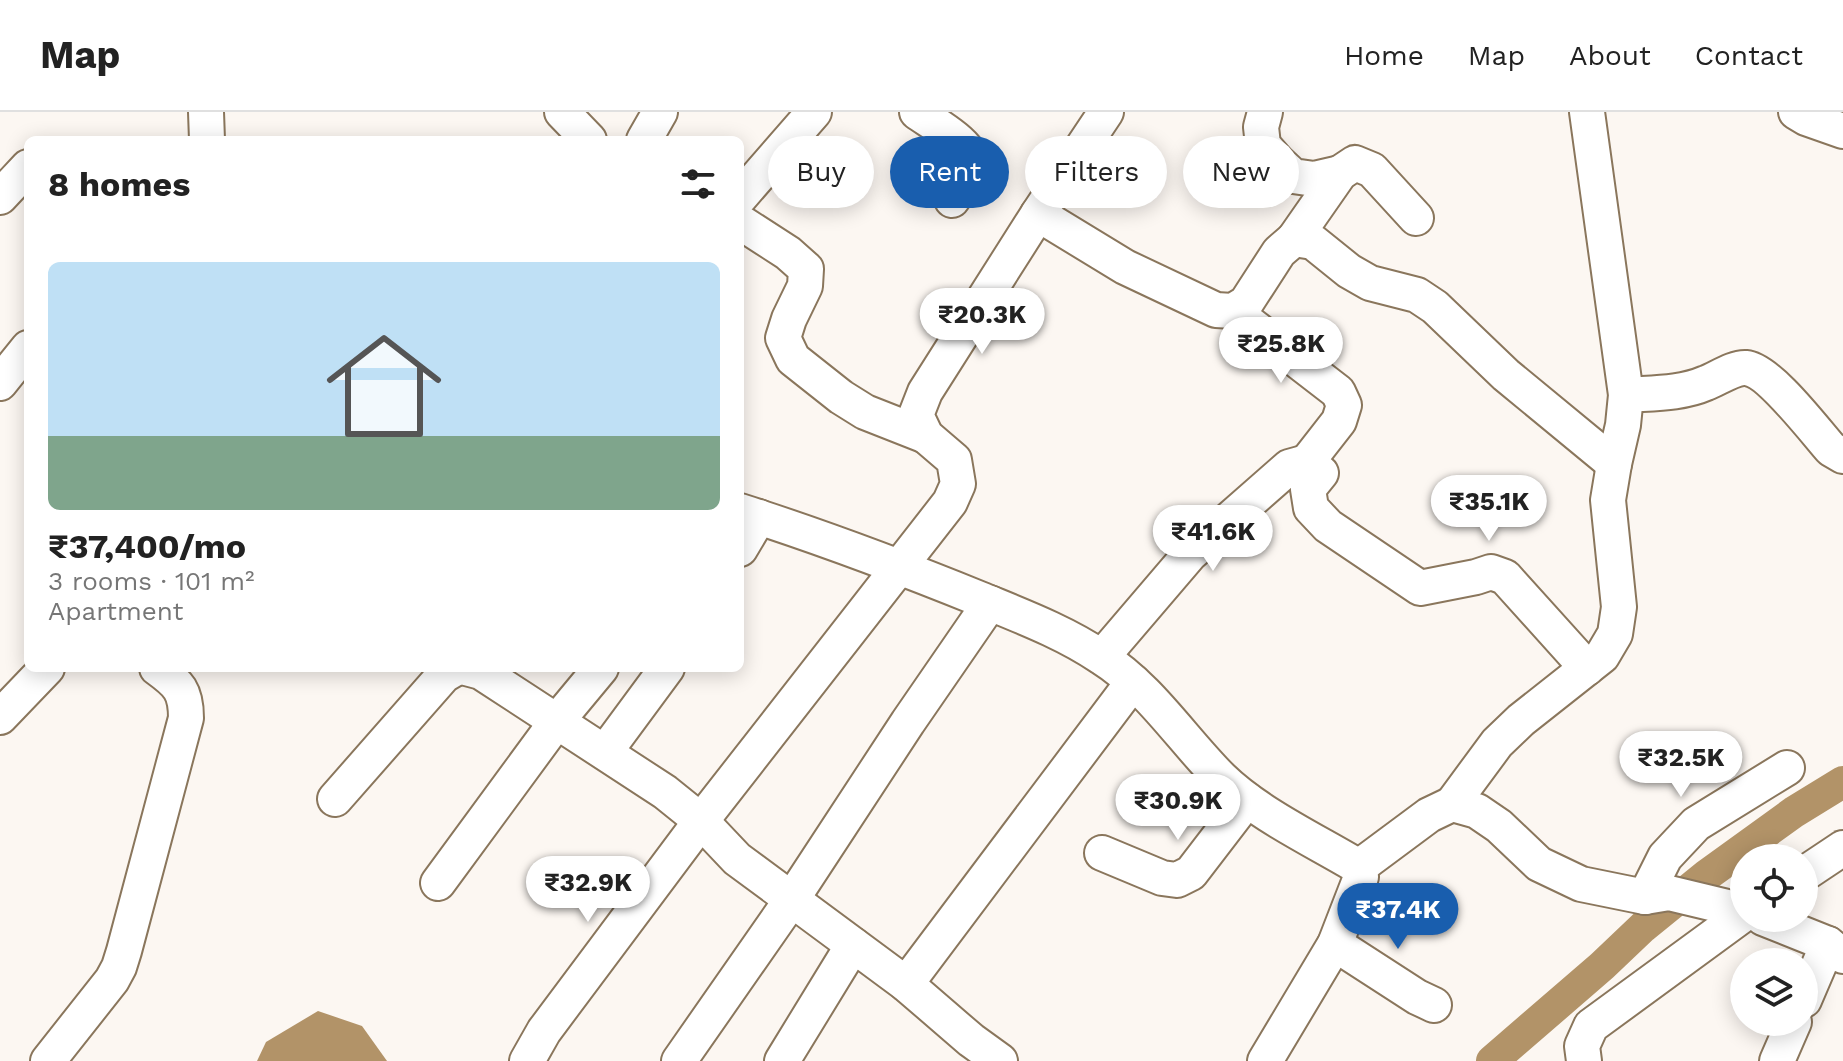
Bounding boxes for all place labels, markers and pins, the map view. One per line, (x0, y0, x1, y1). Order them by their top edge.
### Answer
pin: ₹20.3K (917, 288, 1047, 356)
pin: ₹25.8K (1216, 317, 1346, 385)
pin: ₹35.1K (1424, 475, 1554, 543)
pin: ₹41.6K (1148, 505, 1278, 573)
pin: ₹32.5K (1616, 731, 1746, 799)
pin: ₹30.9K (1113, 774, 1243, 842)
pin: ₹32.9K (523, 856, 653, 924)
pin: ₹37.4K (1333, 883, 1463, 951)

